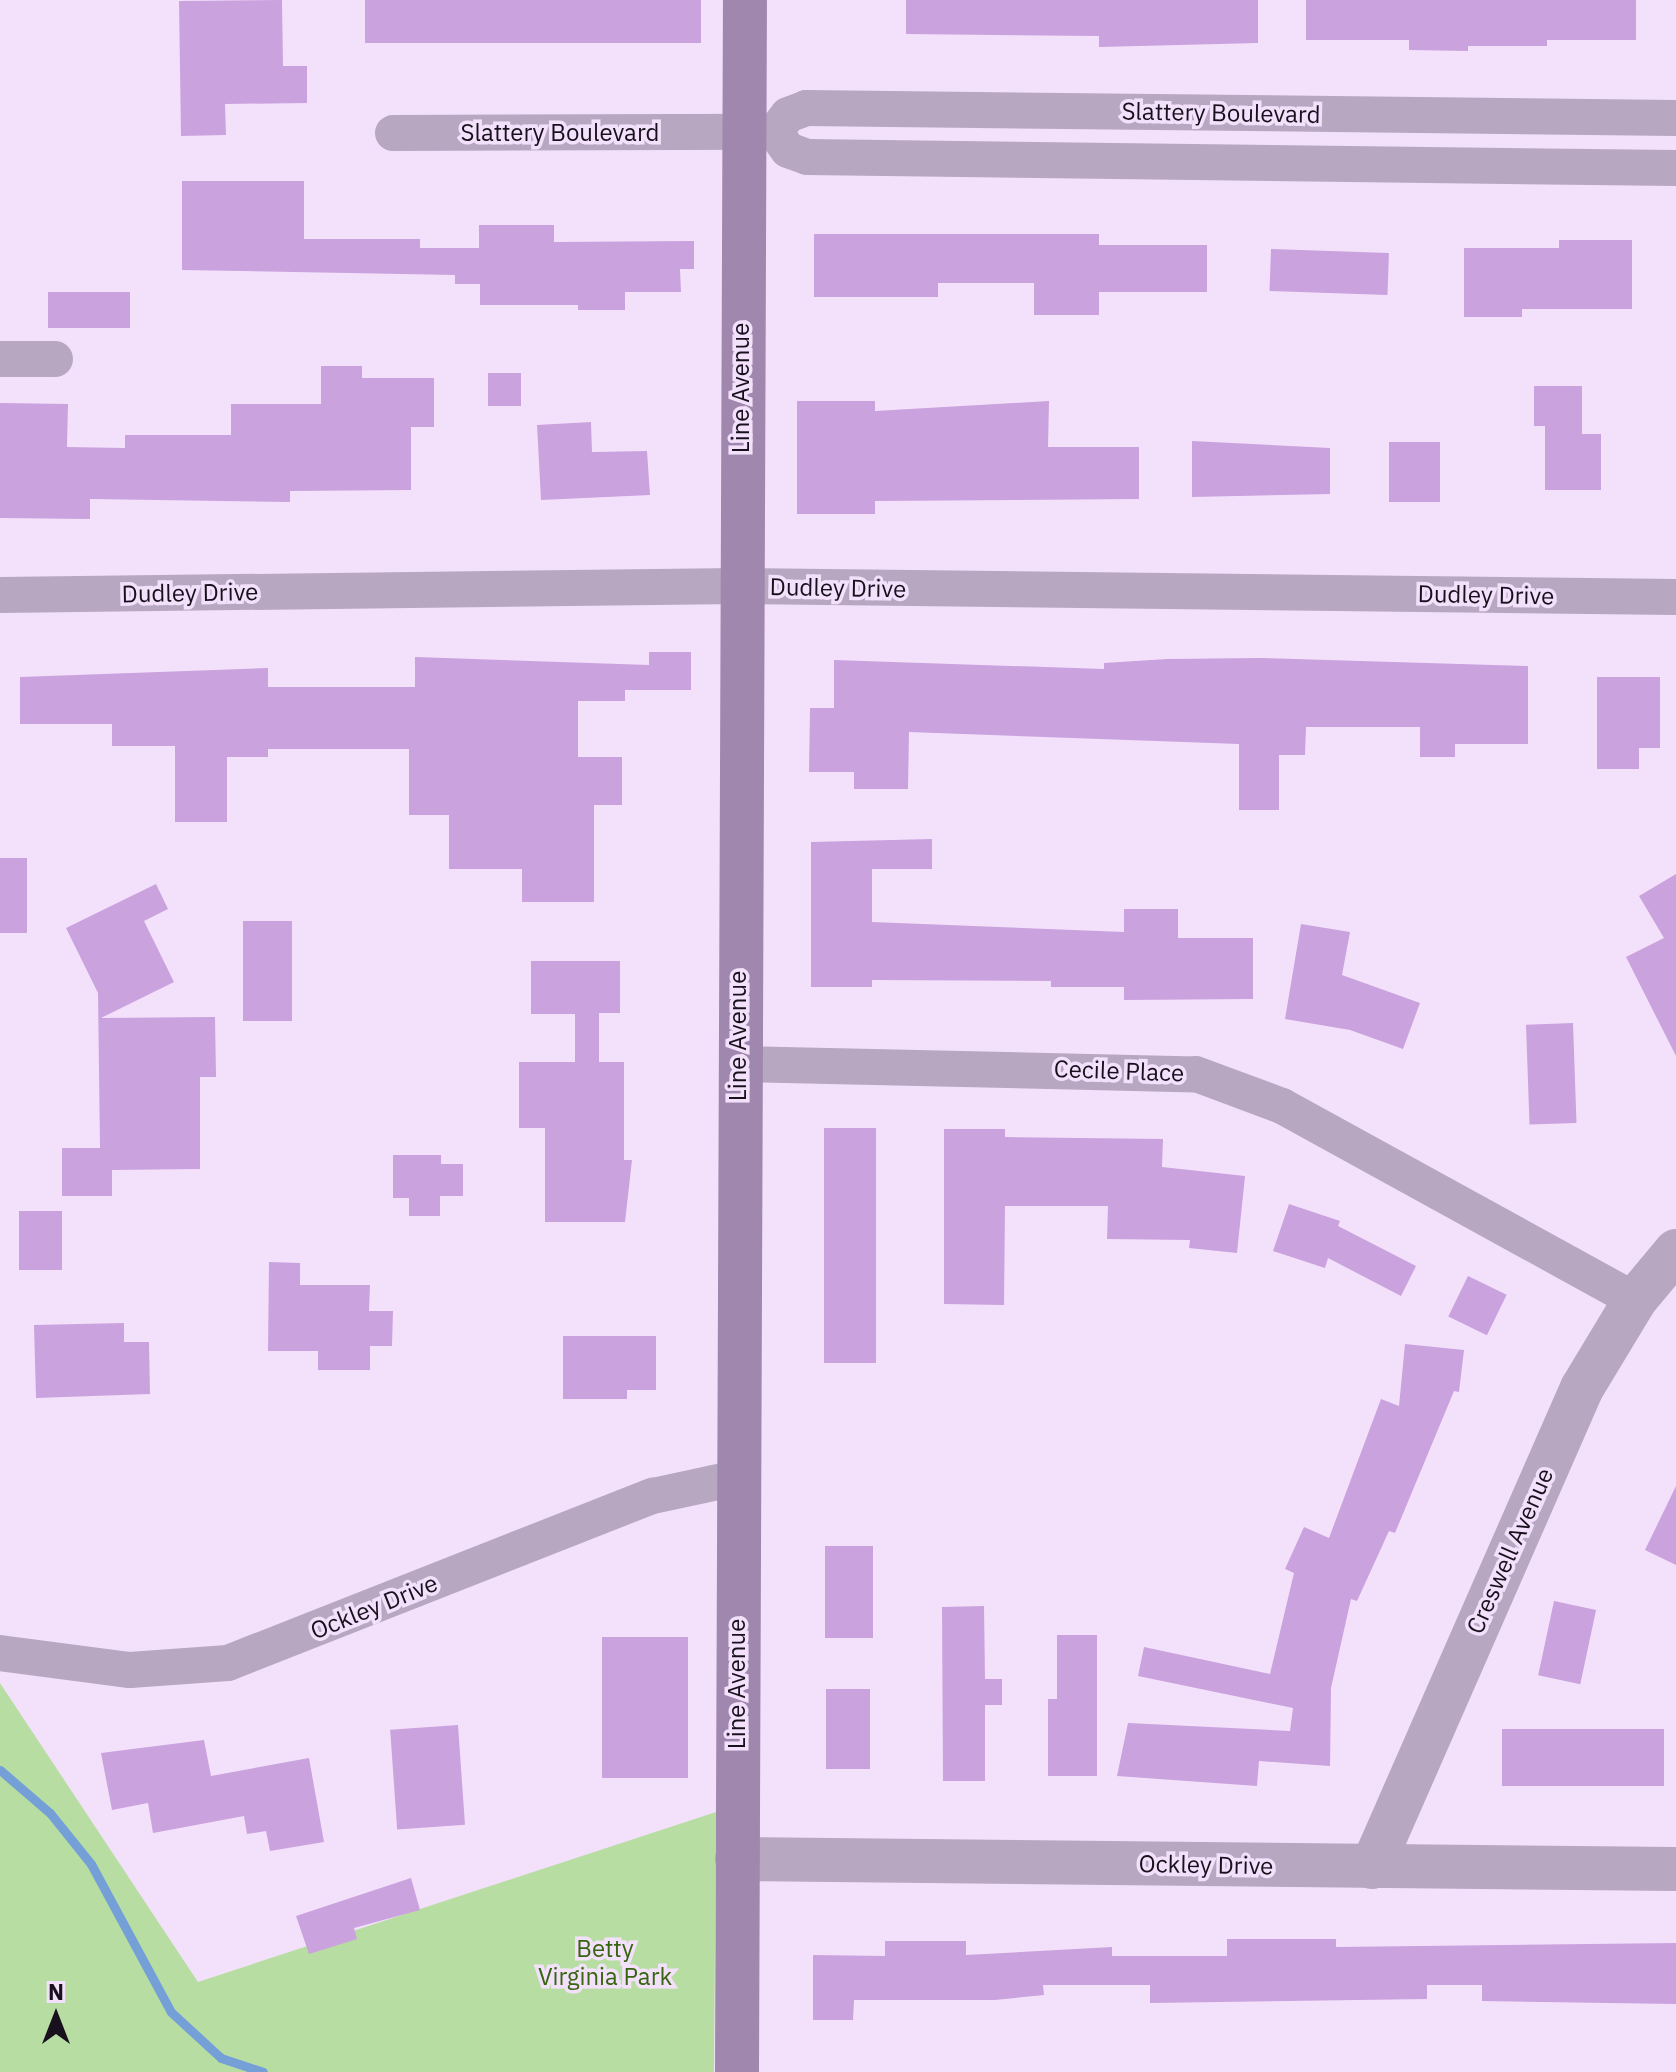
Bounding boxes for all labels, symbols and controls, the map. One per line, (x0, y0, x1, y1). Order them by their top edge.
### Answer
street label: Slattery Boulevard (1121, 97, 1321, 129)
street label: Slattery Boulevard (461, 119, 659, 147)
street label: Line Avenue (727, 323, 755, 453)
street label: Dudley Drive (769, 572, 907, 604)
street label: Dudley Drive (121, 577, 259, 609)
street label: Dudley Drive (1417, 579, 1555, 611)
street label: Line Avenue (724, 971, 752, 1101)
street label: Cecile Place (1053, 1054, 1185, 1088)
street label: Creswell Avenue (1461, 1464, 1559, 1638)
street label: Ockley Drive (306, 1568, 442, 1646)
street label: Line Avenue (723, 1619, 751, 1749)
street label: Ockley Drive (1138, 1849, 1274, 1881)
park label: Betty Virginia Park (538, 1935, 672, 1991)
north arrow (16, 1976, 96, 2056)
text: N (48, 1977, 64, 2006)

